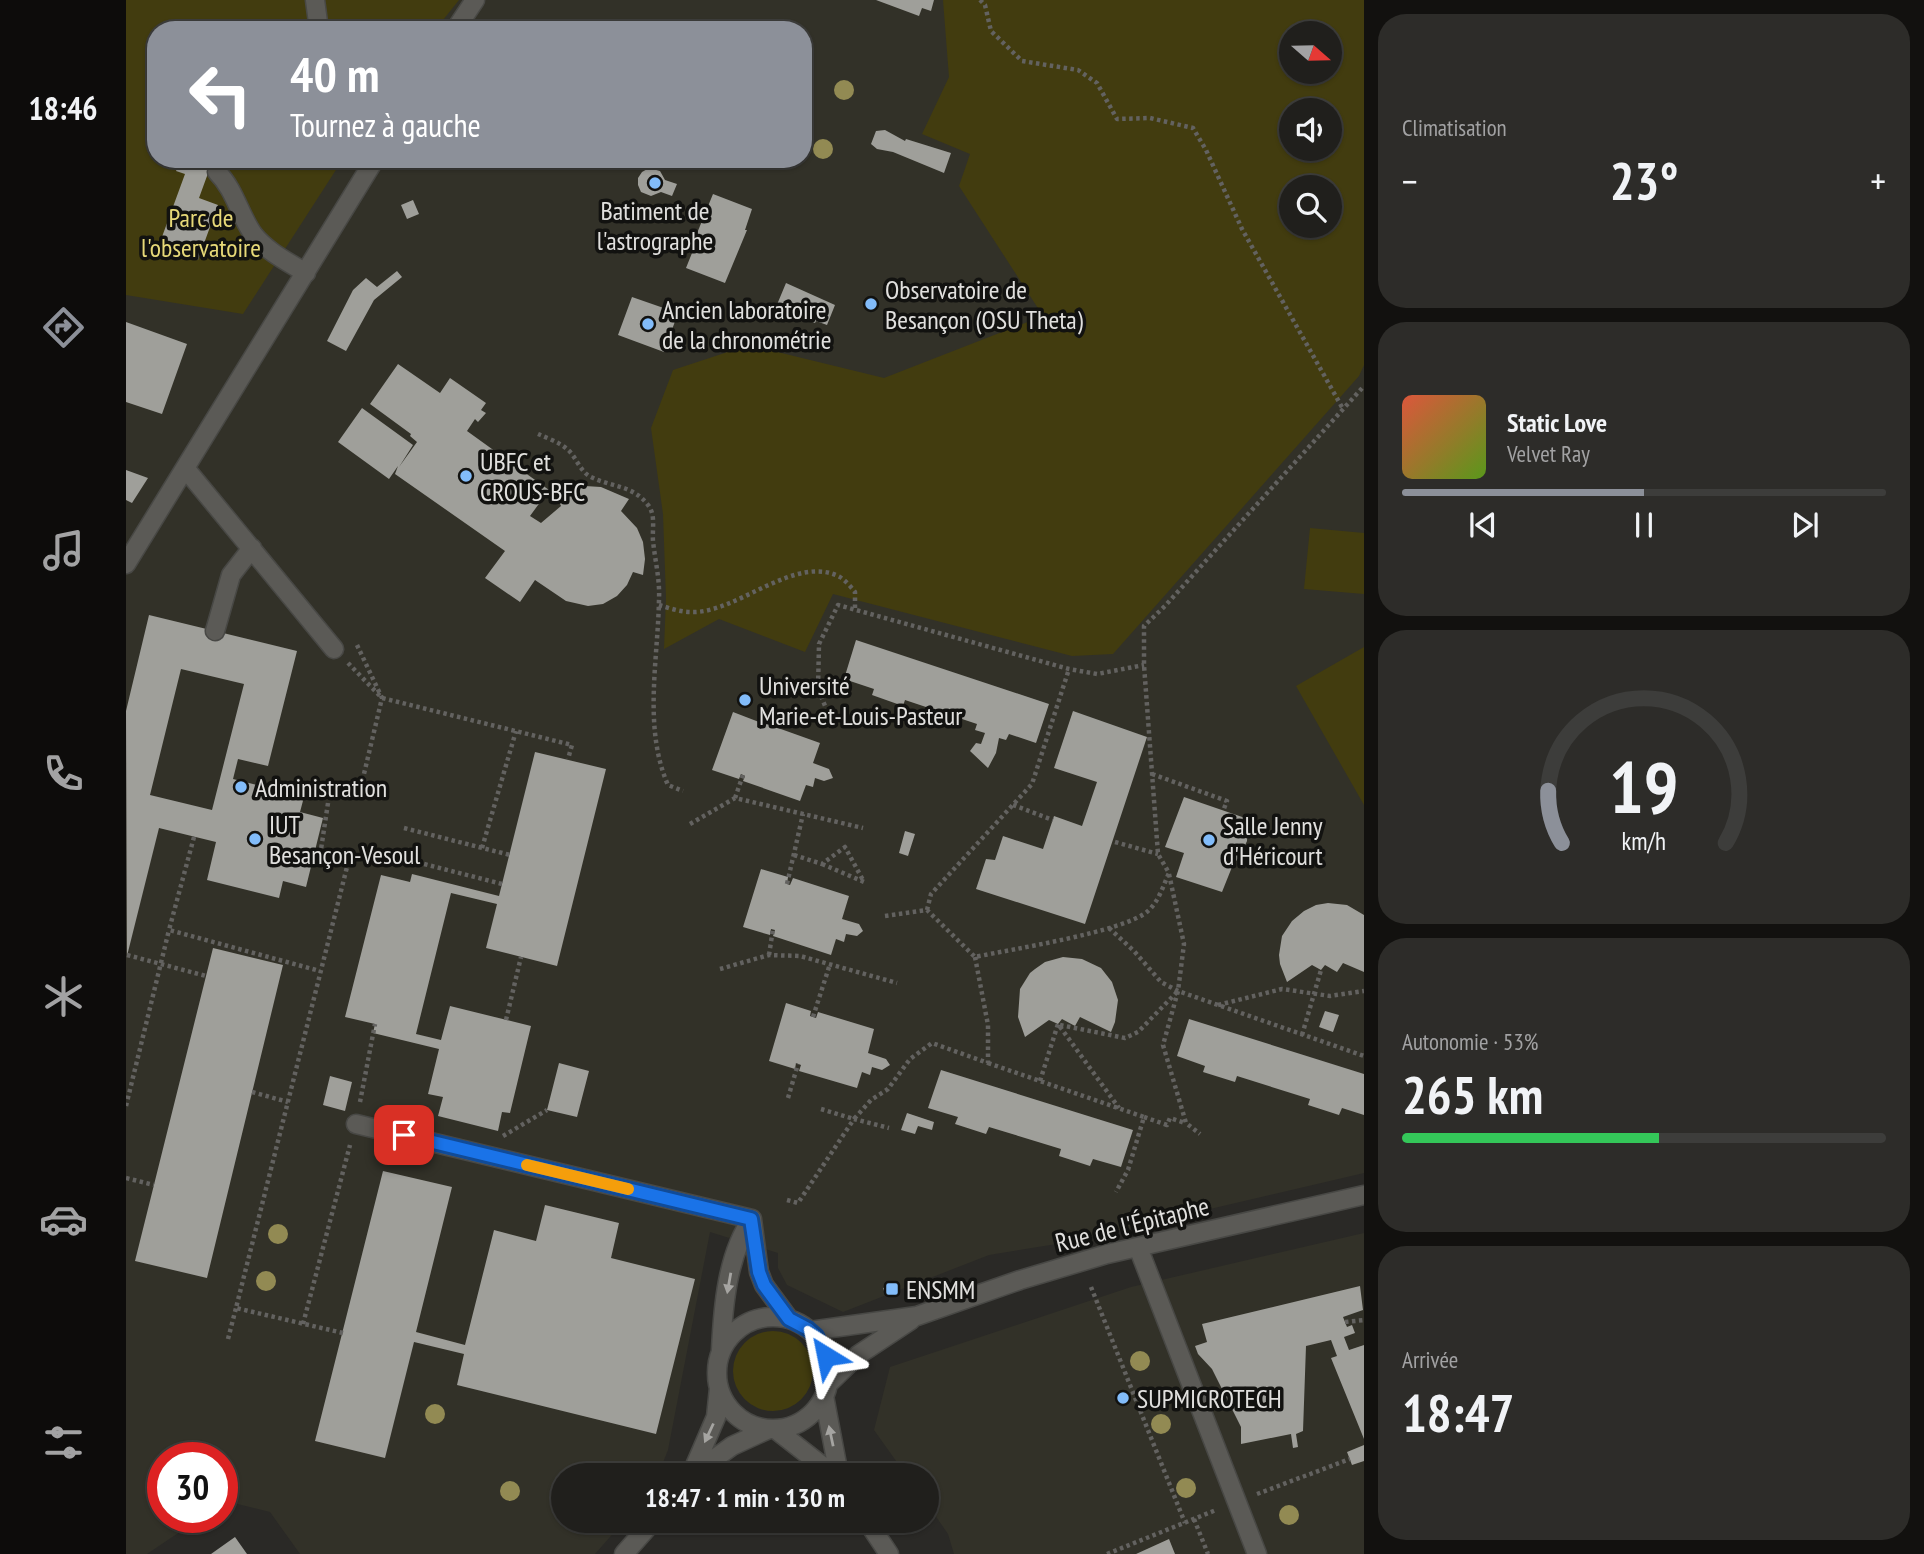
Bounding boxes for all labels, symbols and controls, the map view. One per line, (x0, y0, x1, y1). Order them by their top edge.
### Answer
north arrow (1279, 21, 1342, 84)
map controls (1279, 21, 1342, 238)
text: 40 m (290, 42, 379, 106)
icon: left (175, 49, 266, 140)
text: 18:46 (28, 87, 98, 129)
button: sound (1279, 98, 1342, 161)
text: Tournez à gauche (290, 104, 481, 146)
text: Climatisation (1402, 113, 1507, 142)
text: 23° (1610, 147, 1678, 214)
text: − (1402, 156, 1418, 205)
text: + (1870, 156, 1886, 205)
marker: Batiment de l'astrographe (647, 175, 663, 191)
button: search (1279, 175, 1342, 238)
place label: Batiment de l'astrographe (597, 194, 713, 257)
park label: Parc de l'observatoire (141, 201, 261, 264)
place label: Observatoire de Besançon (OSU Theta) (885, 273, 1083, 336)
place label: Ancien laboratoire de la chronométrie (662, 293, 832, 356)
marker: Observatoire de Besançon (OSU Theta) (863, 296, 879, 312)
icon: directions (39, 303, 88, 352)
marker: Ancien laboratoire de la chronométrie (640, 316, 656, 332)
text: Static Love (1507, 406, 1607, 439)
text: Velvet Ray (1507, 439, 1590, 468)
place label: UBFC et CROUS-BFC (480, 445, 585, 508)
marker: UBFC et CROUS-BFC (458, 468, 474, 484)
icon: previous (1464, 506, 1502, 544)
icon: pause (1625, 506, 1663, 544)
icon: next (1786, 506, 1824, 544)
icon: music (39, 526, 88, 575)
place label: Université Marie-et-Louis-Pasteur (759, 669, 962, 732)
marker: Université Marie-et-Louis-Pasteur (737, 692, 753, 708)
text: 19 (1609, 739, 1679, 833)
icon: phone (39, 749, 88, 798)
place label: Administration (255, 771, 387, 804)
marker: Administration (233, 779, 249, 795)
place label: IUT Besançon-Vesoul (269, 808, 420, 871)
place label: Salle Jenny d'Héricourt (1223, 809, 1323, 872)
text: km/h (1622, 825, 1666, 857)
marker: IUT Besançon-Vesoul (247, 831, 263, 847)
marker: Salle Jenny d'Héricourt (1201, 832, 1217, 848)
icon: climate (39, 972, 88, 1021)
text: Autonomie · 53% (1402, 1027, 1538, 1056)
text: 265 km (1402, 1061, 1543, 1128)
pin (374, 1105, 434, 1165)
icon: arrive (385, 1116, 423, 1154)
street label: Rue de l'Épitaphe (1052, 1189, 1212, 1259)
icon: car (39, 1195, 88, 1244)
one-way arrow (723, 1272, 734, 1294)
place label: ENSMM (906, 1273, 975, 1306)
marker: ENSMM (884, 1281, 900, 1297)
position arrow (789, 1319, 863, 1393)
text: Arrivée (1402, 1345, 1458, 1374)
text: 18:47 (1402, 1379, 1514, 1446)
place label: SUPMICROTECH (1137, 1382, 1282, 1415)
marker: SUPMICROTECH (1115, 1390, 1131, 1406)
icon: filters (39, 1418, 88, 1467)
one-way arrow (704, 1423, 715, 1443)
one-way arrow (825, 1424, 836, 1446)
speed limit sign: 30 (147, 1442, 238, 1533)
text: 18:47 · 1 min · 130 m (645, 1481, 845, 1514)

